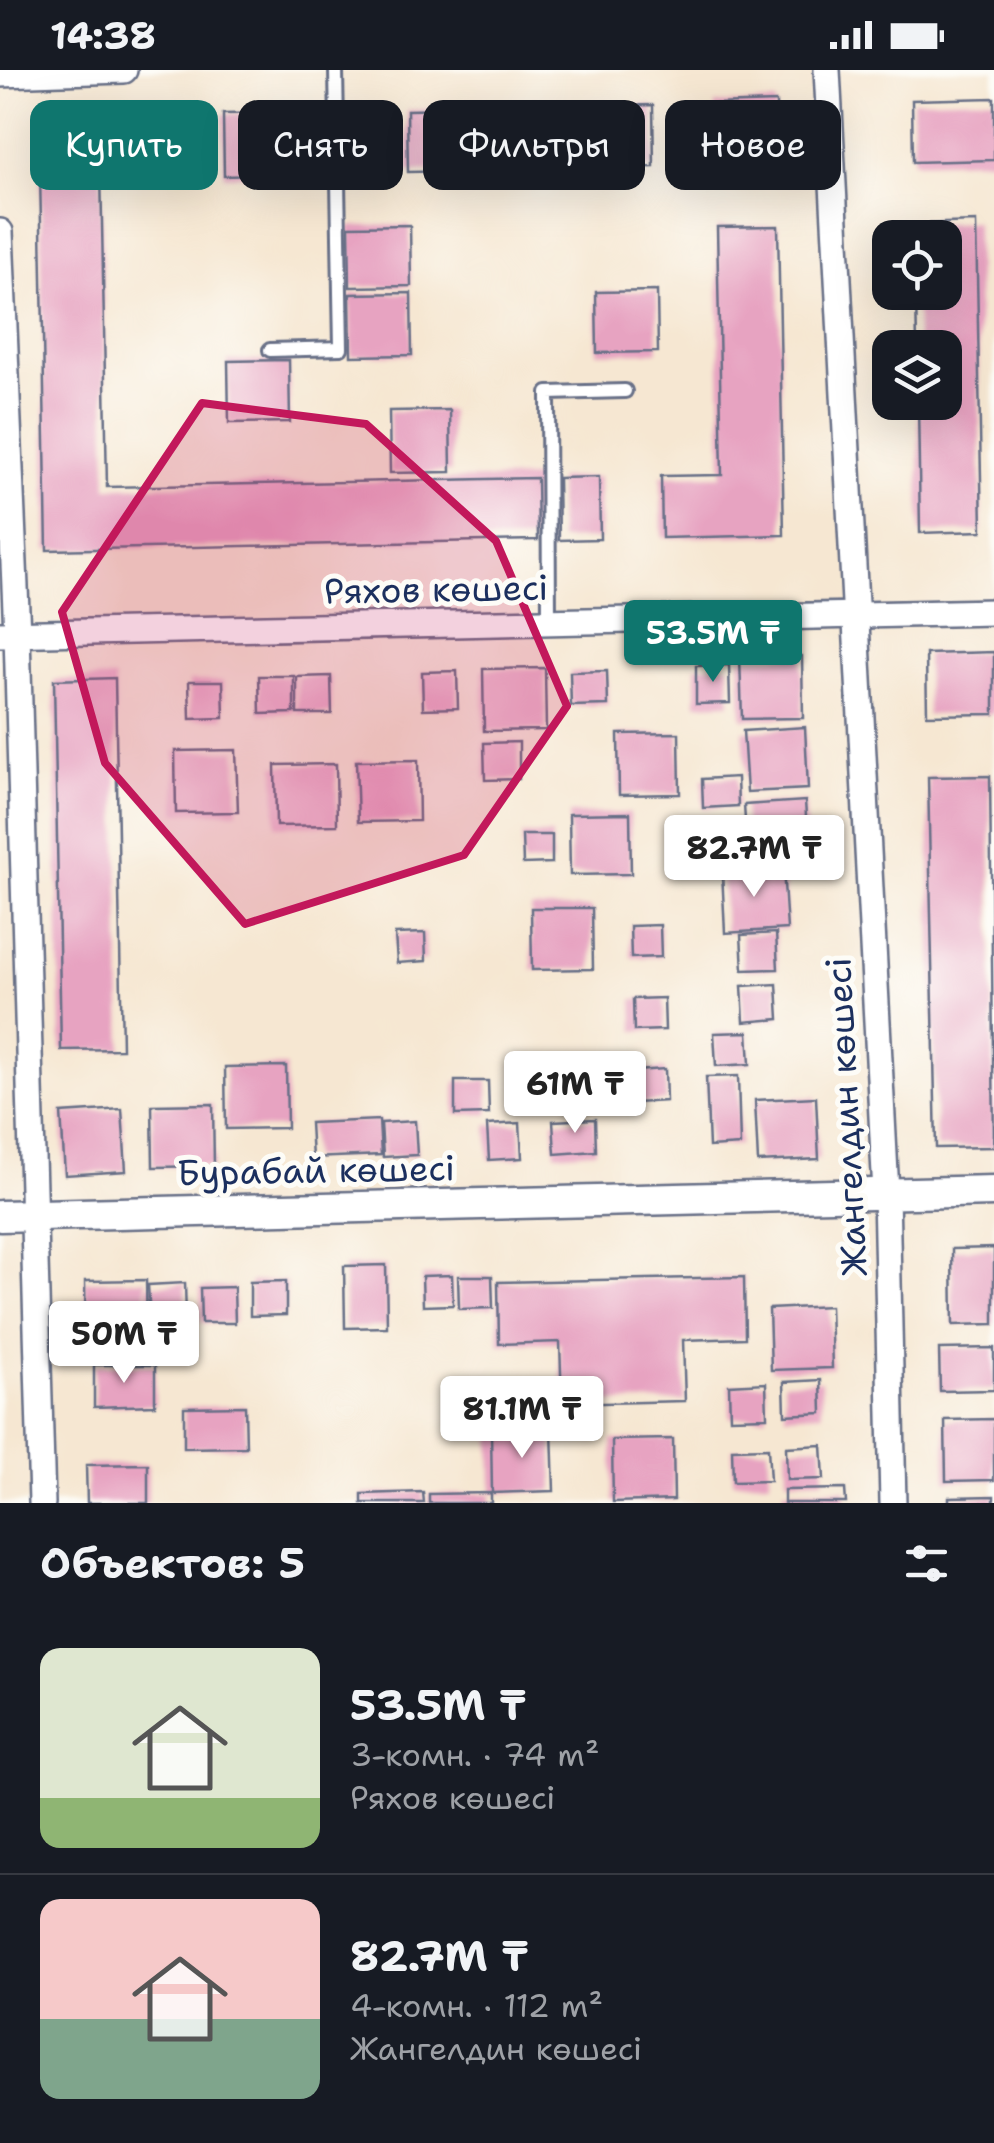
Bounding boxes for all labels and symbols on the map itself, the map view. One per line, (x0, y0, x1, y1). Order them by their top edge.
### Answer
street label: Ряхов көшесі (323, 564, 549, 614)
pin: 53.5M ₸ (621, 600, 805, 685)
pin: 82.7M ₸ (662, 815, 846, 900)
street label: Жангелдин көшесі (814, 956, 878, 1278)
pin: 61M ₸ (505, 1051, 645, 1136)
street label: Бурабай көшесі (177, 1144, 455, 1196)
pin: 50M ₸ (54, 1301, 194, 1386)
pin: 81.1M ₸ (430, 1376, 614, 1461)

